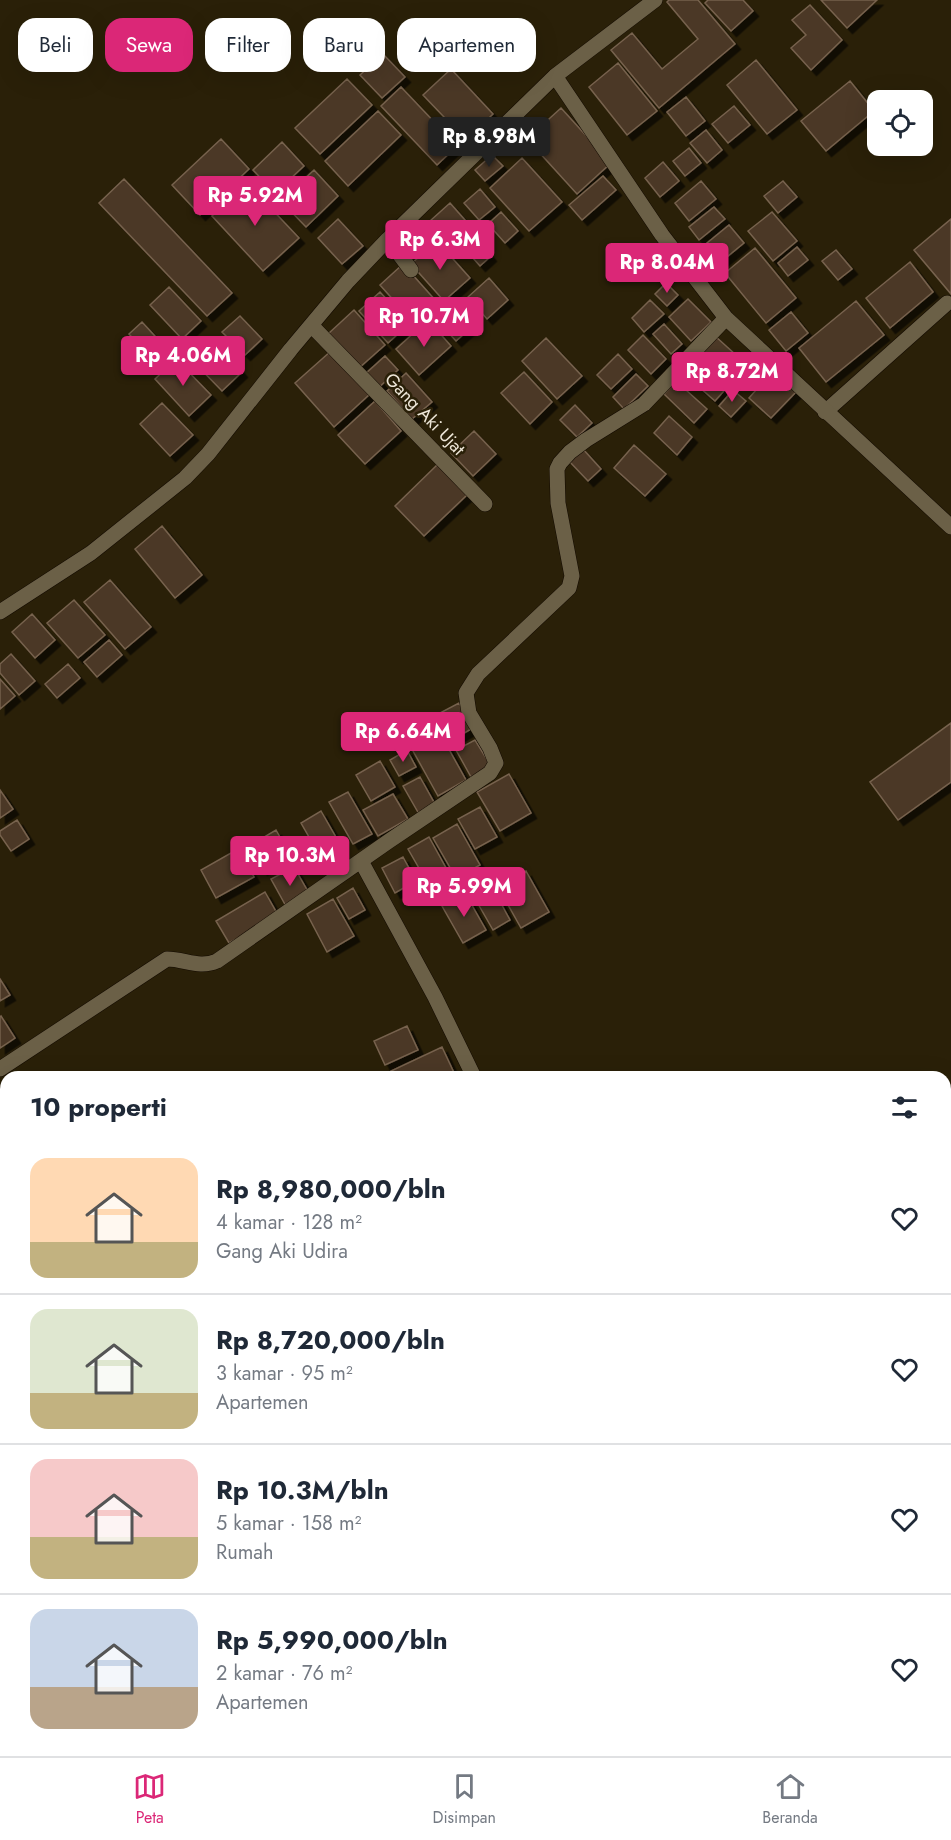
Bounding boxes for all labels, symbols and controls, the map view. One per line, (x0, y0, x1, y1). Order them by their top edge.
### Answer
chip: Beli (18, 18, 93, 72)
chip: Sewa (105, 18, 193, 72)
chip: Filter (205, 18, 291, 72)
chip: Baru (303, 18, 385, 72)
chip: Apartemen (397, 18, 536, 72)
map controls (867, 90, 933, 156)
button: locate (867, 90, 933, 156)
pin: Rp 8.98M (427, 117, 551, 168)
text: Rp 8.98M (442, 122, 536, 151)
pin: Rp 5.92M (193, 176, 317, 227)
text: Rp 5.92M (208, 181, 302, 210)
pin: Rp 6.3M (385, 220, 495, 271)
text: Rp 6.3M (399, 225, 481, 254)
pin: Rp 8.04M (605, 243, 729, 294)
text: Rp 8.04M (620, 248, 714, 277)
pin: Rp 10.7M (362, 297, 486, 348)
text: Rp 10.7M (378, 302, 470, 331)
pin: Rp 4.06M (121, 336, 245, 387)
text: Rp 4.06M (135, 341, 231, 370)
pin: Rp 8.72M (670, 352, 794, 403)
text: Rp 8.72M (686, 357, 778, 386)
street label: Gang Aki Ujat (379, 367, 472, 462)
pin: Rp 6.64M (341, 712, 465, 763)
text: Rp 6.64M (355, 717, 451, 746)
pin: Rp 10.3M (228, 836, 352, 887)
text: Rp 10.3M (244, 841, 336, 870)
pin: Rp 5.99M (402, 867, 526, 918)
text: Rp 5.99M (416, 872, 512, 901)
text: 10 properti (30, 1088, 167, 1126)
icon: filters (888, 1091, 921, 1124)
text: Rp 8,980,000/bln (216, 1170, 446, 1208)
icon: home (78, 1182, 150, 1254)
icon: heart (888, 1202, 921, 1235)
text: 4 kamar · 128 m² (216, 1208, 362, 1237)
text: Gang Aki Udira (216, 1237, 348, 1266)
text: Rp 8,720,000/bln (216, 1321, 445, 1359)
icon: home (78, 1333, 150, 1405)
icon: heart (888, 1353, 921, 1386)
text: 3 kamar · 95 m² (216, 1359, 353, 1388)
text: Apartemen (216, 1388, 309, 1417)
text: Rp 10.3M/bln (216, 1471, 389, 1509)
icon: home (78, 1483, 150, 1555)
icon: heart (888, 1503, 921, 1536)
text: 5 kamar · 158 m² (216, 1509, 362, 1538)
text: Rumah (216, 1538, 273, 1567)
text: Rp 5,990,000/bln (216, 1621, 448, 1659)
icon: home (78, 1633, 150, 1705)
icon: heart (888, 1653, 921, 1686)
text: 2 kamar · 76 m² (216, 1659, 352, 1688)
text: Apartemen (216, 1688, 309, 1717)
tab: Peta (133, 1770, 166, 1829)
tab: Disimpan (433, 1770, 496, 1829)
tab: Beranda (762, 1770, 818, 1829)

